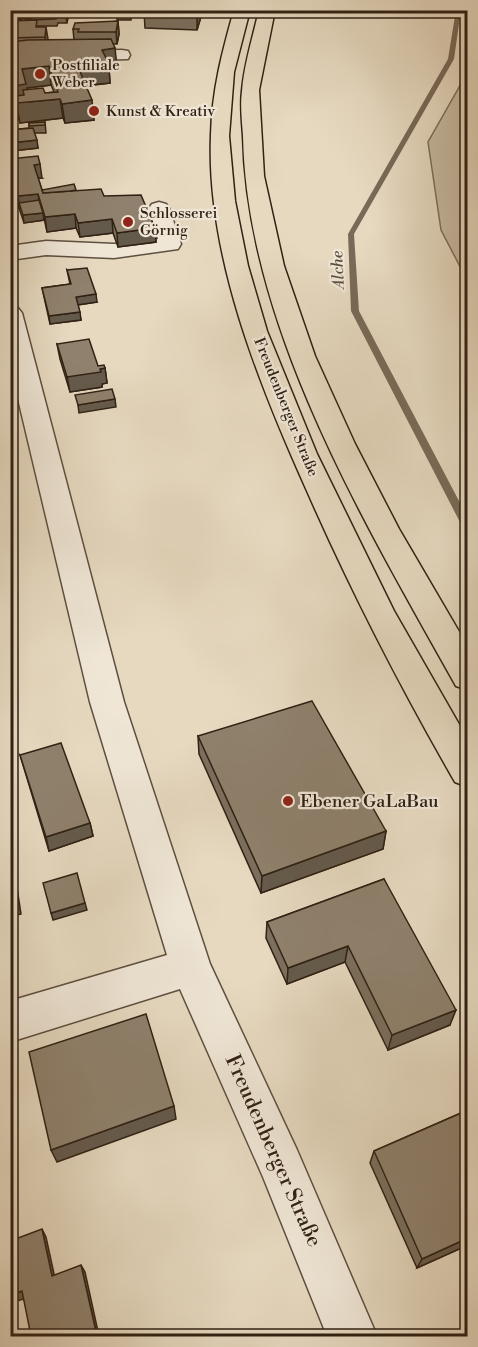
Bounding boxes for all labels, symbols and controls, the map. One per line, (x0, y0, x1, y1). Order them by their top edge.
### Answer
place label: Postfiliale Weber (51, 56, 120, 92)
marker: Postfiliale Weber (33, 67, 47, 81)
place label: Kunst & Kreativ (106, 102, 216, 121)
marker: Kunst & Kreativ (87, 104, 101, 118)
place label: Schlosserei Görnig (140, 204, 218, 240)
marker: Schlosserei Görnig (121, 215, 135, 229)
water label: Alche (327, 250, 349, 292)
street label: Freudenberger Straße (249, 335, 323, 479)
place label: Ebener GaLaBau (300, 790, 439, 813)
marker: Ebener GaLaBau (281, 794, 295, 808)
street label: Freudenberger Straße (219, 1051, 327, 1251)

